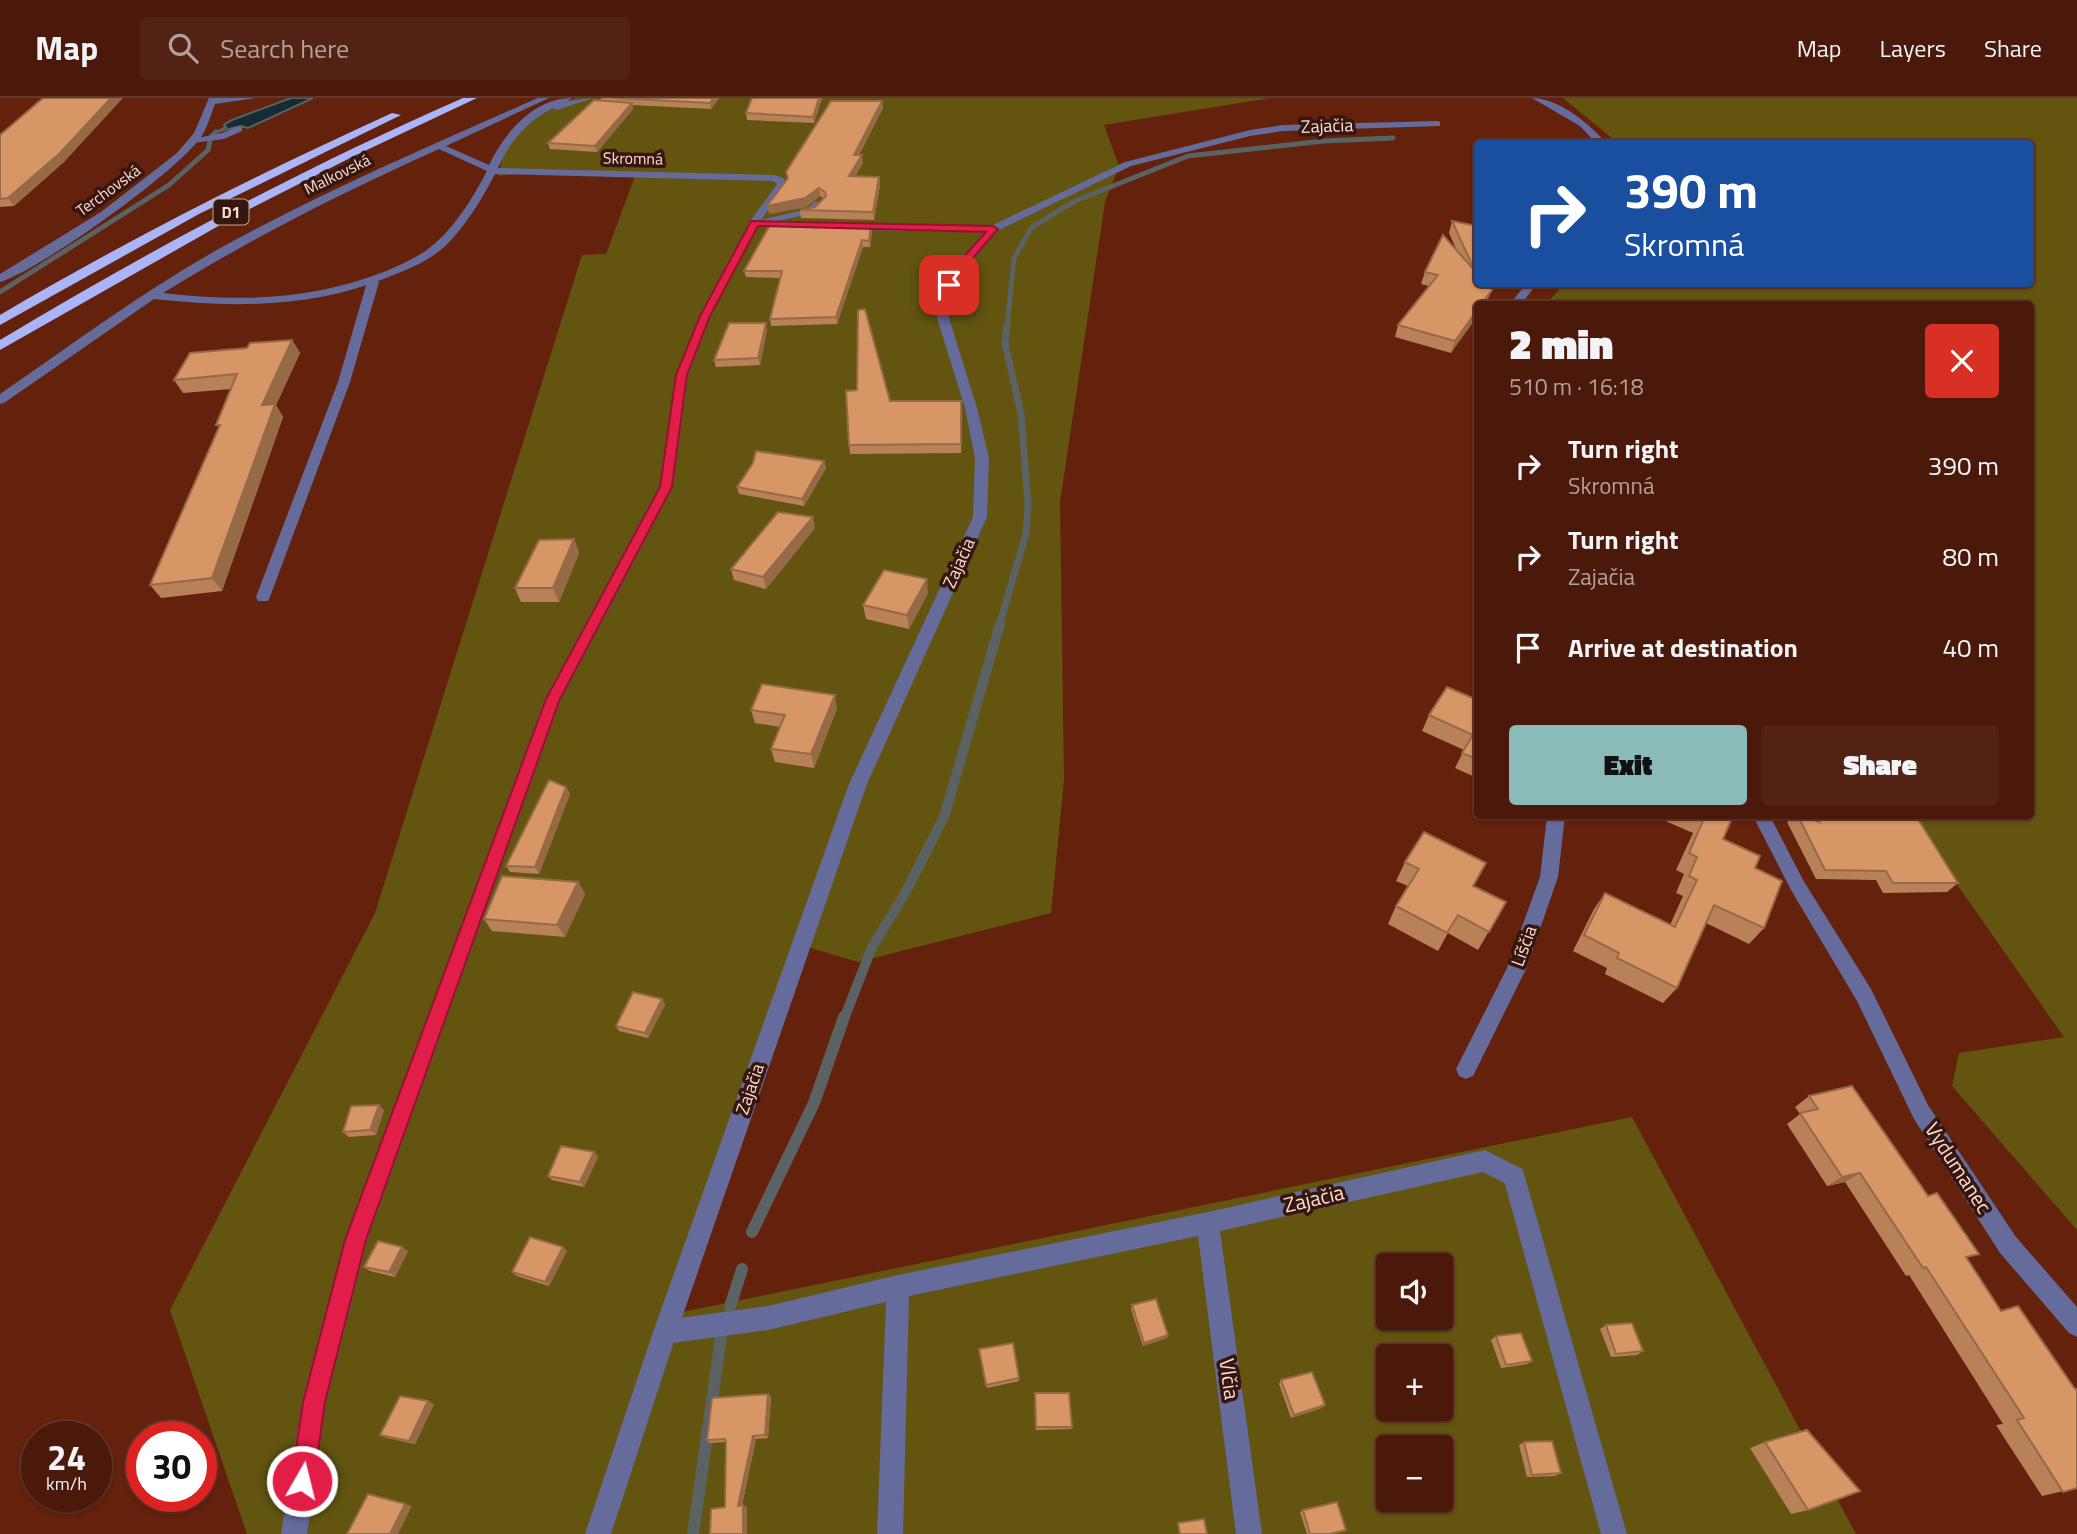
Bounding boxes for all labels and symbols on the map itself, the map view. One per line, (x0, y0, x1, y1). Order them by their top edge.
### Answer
street label: Zajačia (1300, 111, 1354, 140)
street label: Skromná (603, 145, 663, 171)
street label: Malkovská (300, 148, 374, 200)
street label: Terchovská (71, 158, 145, 222)
road number: D1 (214, 200, 248, 224)
pin (919, 255, 979, 315)
street label: Zajačia (936, 533, 982, 592)
street label: Líščia (1504, 922, 1543, 970)
street label: Zajačia (728, 1060, 771, 1118)
street label: Vydumanec (1917, 1115, 2000, 1220)
street label: Zajačia (1280, 1175, 1348, 1220)
street label: Vlčia (1211, 1356, 1249, 1402)
speed limit sign: 30 (126, 1421, 217, 1512)
position arrow (265, 1444, 339, 1518)

